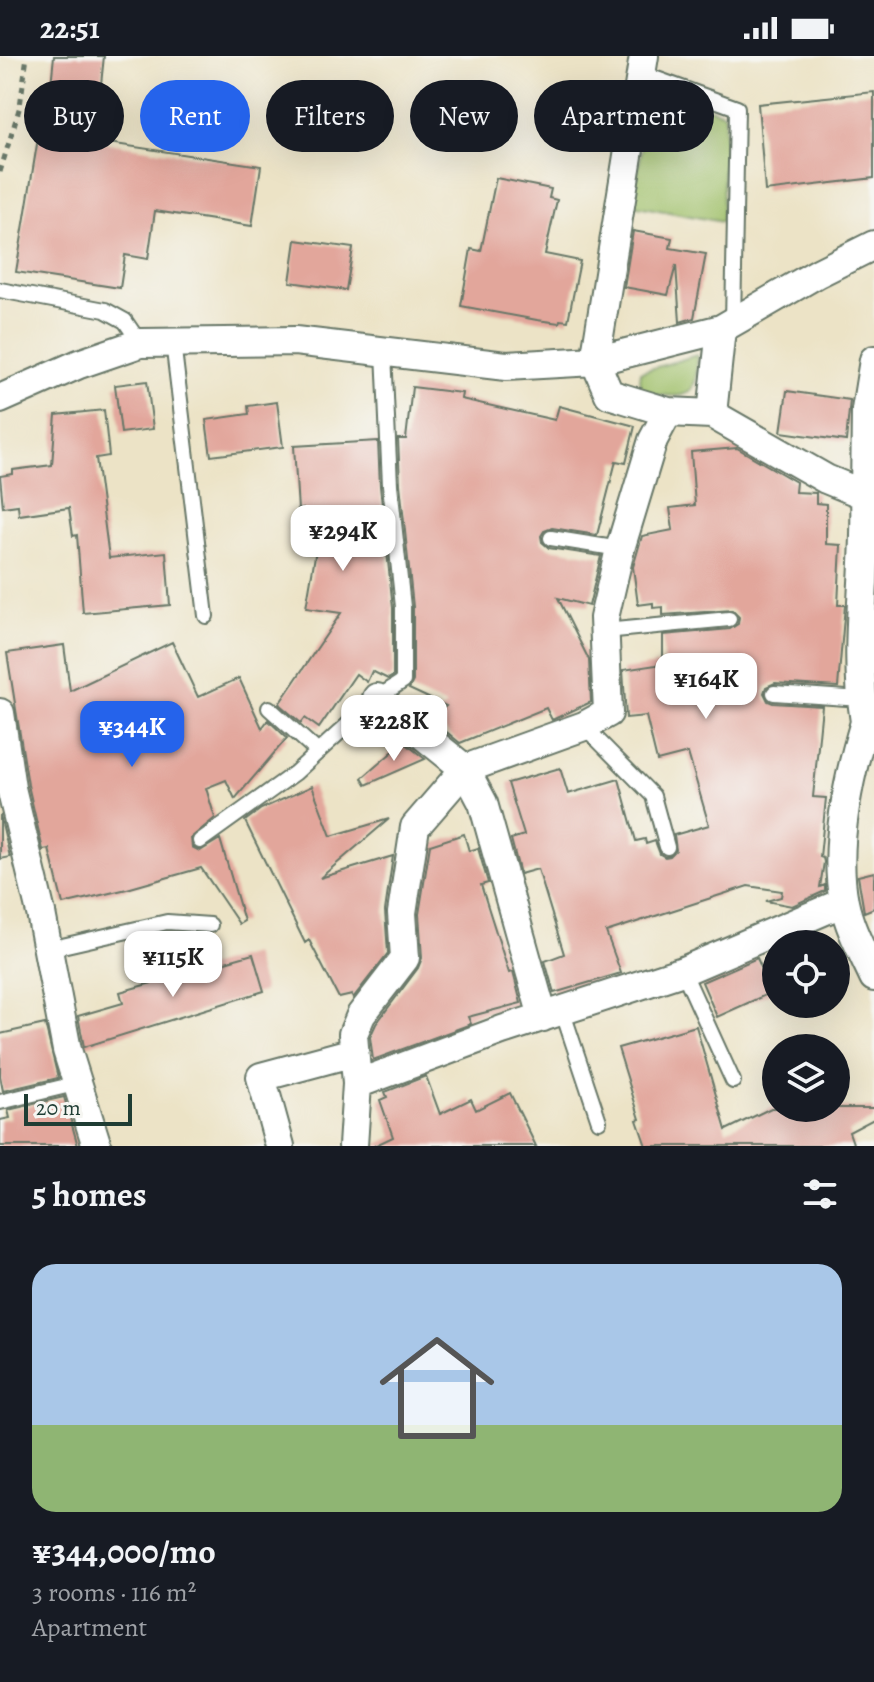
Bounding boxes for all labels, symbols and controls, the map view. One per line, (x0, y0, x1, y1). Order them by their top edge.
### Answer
text: 22:51 (40, 8, 100, 48)
chip: Buy (24, 80, 124, 152)
chip: Rent (140, 80, 250, 152)
chip: Filters (266, 80, 394, 152)
chip: New (410, 80, 518, 152)
chip: Apartment (534, 80, 714, 152)
pin: ¥294K (287, 505, 399, 573)
text: ¥294K (309, 513, 377, 548)
pin: ¥164K (650, 653, 762, 721)
text: ¥164K (673, 661, 739, 696)
pin: ¥228K (338, 695, 450, 763)
pin: ¥344K (76, 701, 188, 769)
text: ¥228K (359, 703, 429, 738)
text: ¥344K (98, 709, 166, 744)
map controls (762, 930, 850, 1122)
button: locate (762, 930, 850, 1018)
pin: ¥115K (117, 931, 229, 999)
text: ¥115K (142, 939, 204, 974)
button: layers (762, 1034, 850, 1122)
scale bar (24, 1090, 132, 1126)
text: 20 m (36, 1093, 81, 1123)
text: 5 homes (32, 1171, 147, 1218)
icon: filters (798, 1172, 842, 1216)
icon: home (365, 1316, 509, 1460)
text: ¥344,000/mo (32, 1528, 216, 1575)
text: 3 rooms · 116 m² (32, 1575, 196, 1610)
text: Apartment (32, 1610, 147, 1645)

